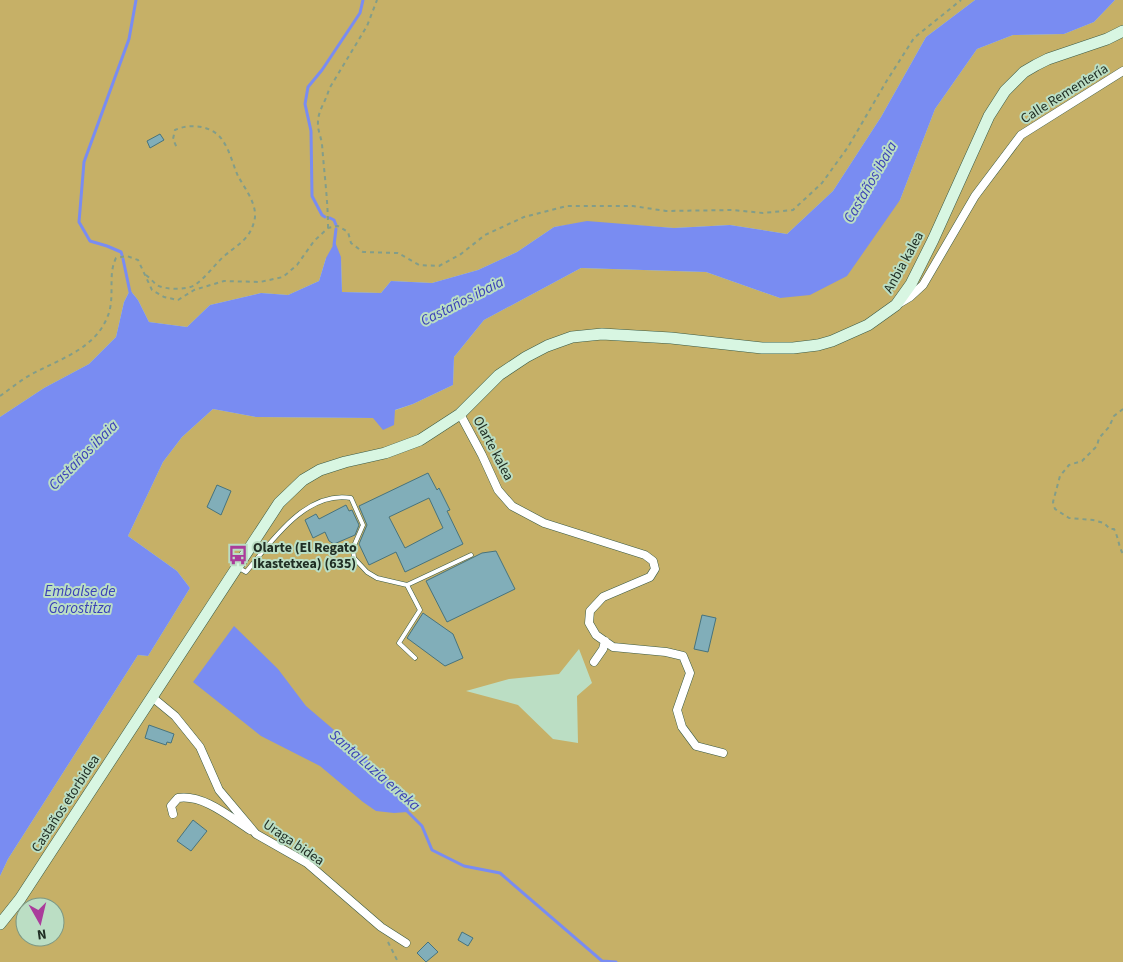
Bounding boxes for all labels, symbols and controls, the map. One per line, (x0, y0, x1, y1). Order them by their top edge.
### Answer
street label: Calle Rementería (1017, 59, 1112, 129)
water label: Castaños ibaia (839, 138, 902, 227)
street label: Anbia kalea (879, 228, 929, 297)
water label: Castaños ibaia (417, 271, 507, 331)
street label: Olarte kalea (468, 413, 518, 484)
water label: Castaños ibaia (44, 416, 123, 495)
place label: Olarte (El Regato Ikastetxea) (635) (253, 538, 357, 574)
bus stop icon: Olarte (El Regato Ikastetxea) (635) (227, 544, 249, 566)
water label: Embalse de Gorostitza (45, 581, 115, 619)
water label: Santa Luzia erreka (325, 725, 425, 816)
street label: Castaños etorbidea (27, 751, 105, 856)
street label: Uraga bidea (259, 815, 328, 871)
north arrow (15, 897, 65, 947)
text: N (36, 923, 48, 944)

